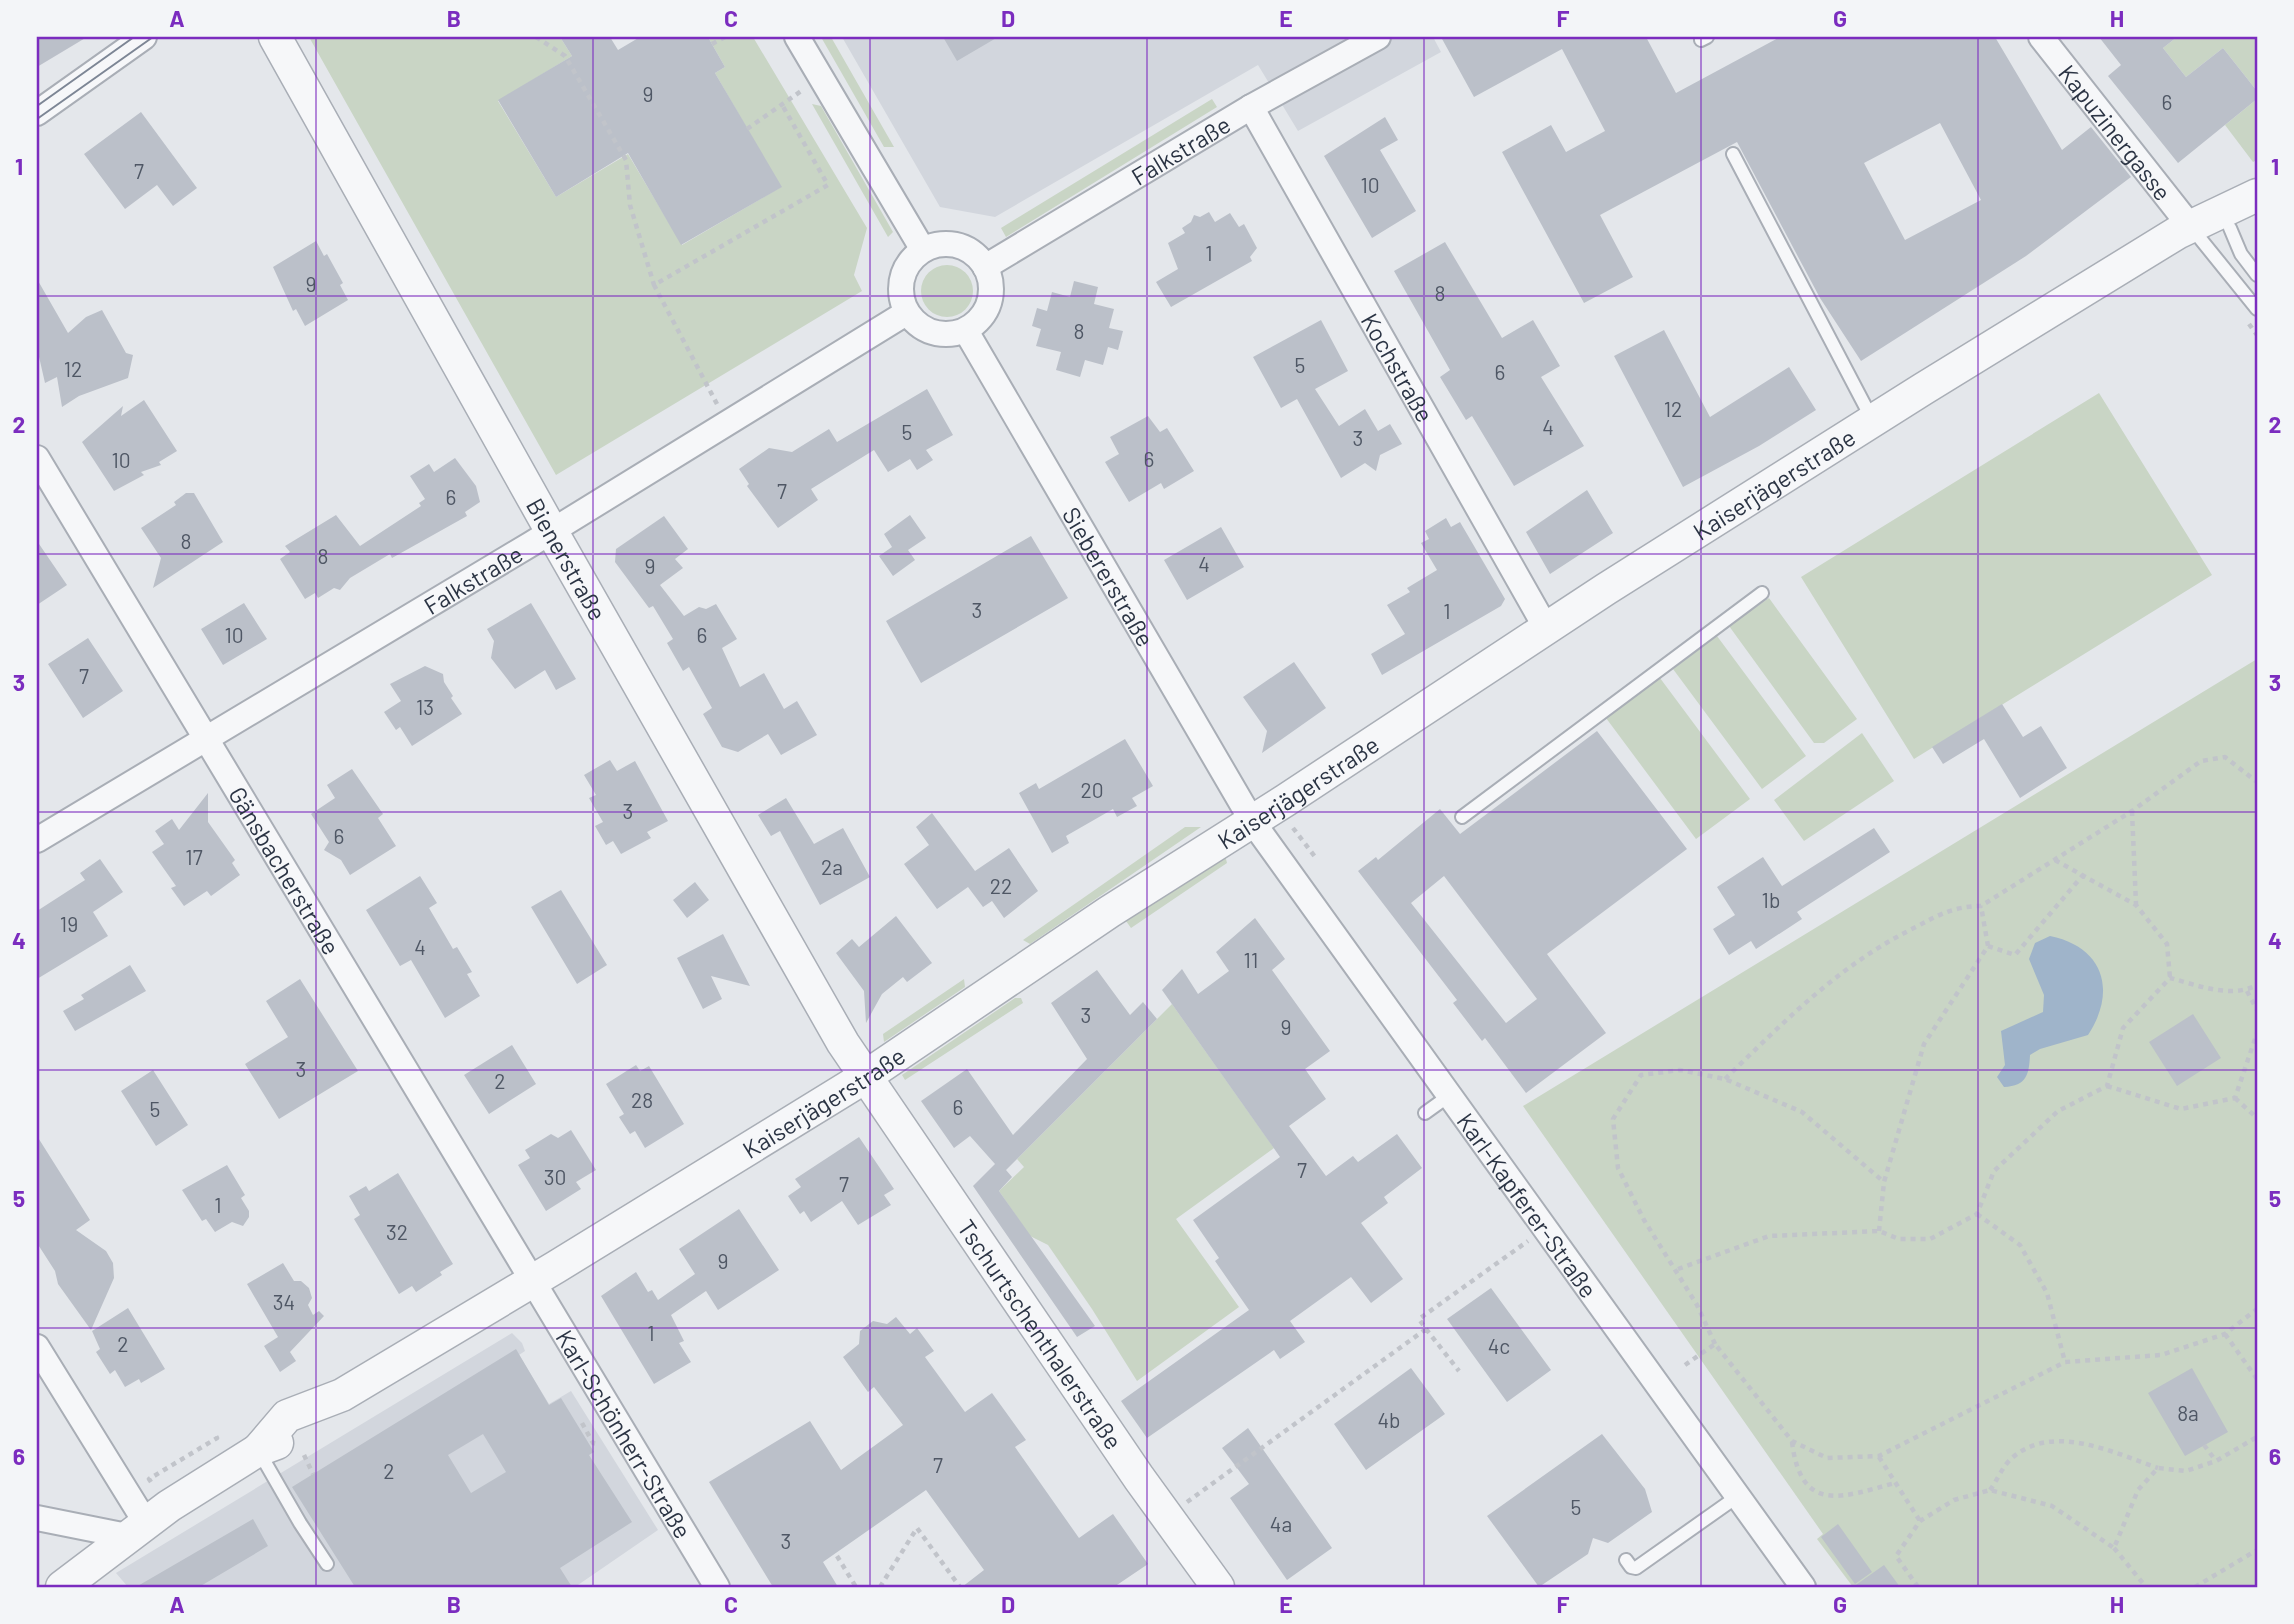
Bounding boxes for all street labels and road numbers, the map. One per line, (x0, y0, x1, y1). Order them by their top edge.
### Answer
street label: Kapuzinergasse (2054, 58, 2178, 206)
street label: Falkstraße (1126, 109, 1235, 190)
street label: Kochstraße (1356, 308, 1441, 427)
street label: Kaiserjägerstraße (1687, 421, 1860, 545)
street label: Bienerstraße (521, 493, 613, 625)
street label: Siebererstraße (1057, 502, 1161, 651)
street label: Falkstraße (418, 538, 527, 620)
street label: Kaiserjägerstraße (1212, 729, 1384, 854)
street label: Gänsbacherstraße (224, 781, 347, 959)
street label: Kaiserjägerstraße (737, 1040, 910, 1164)
street label: Karl-Kapferer-Straße (1452, 1107, 1604, 1303)
street label: Tschurtschenthalerstraße (953, 1214, 1129, 1454)
street label: Karl-Schönherr-Straße (551, 1324, 699, 1543)

